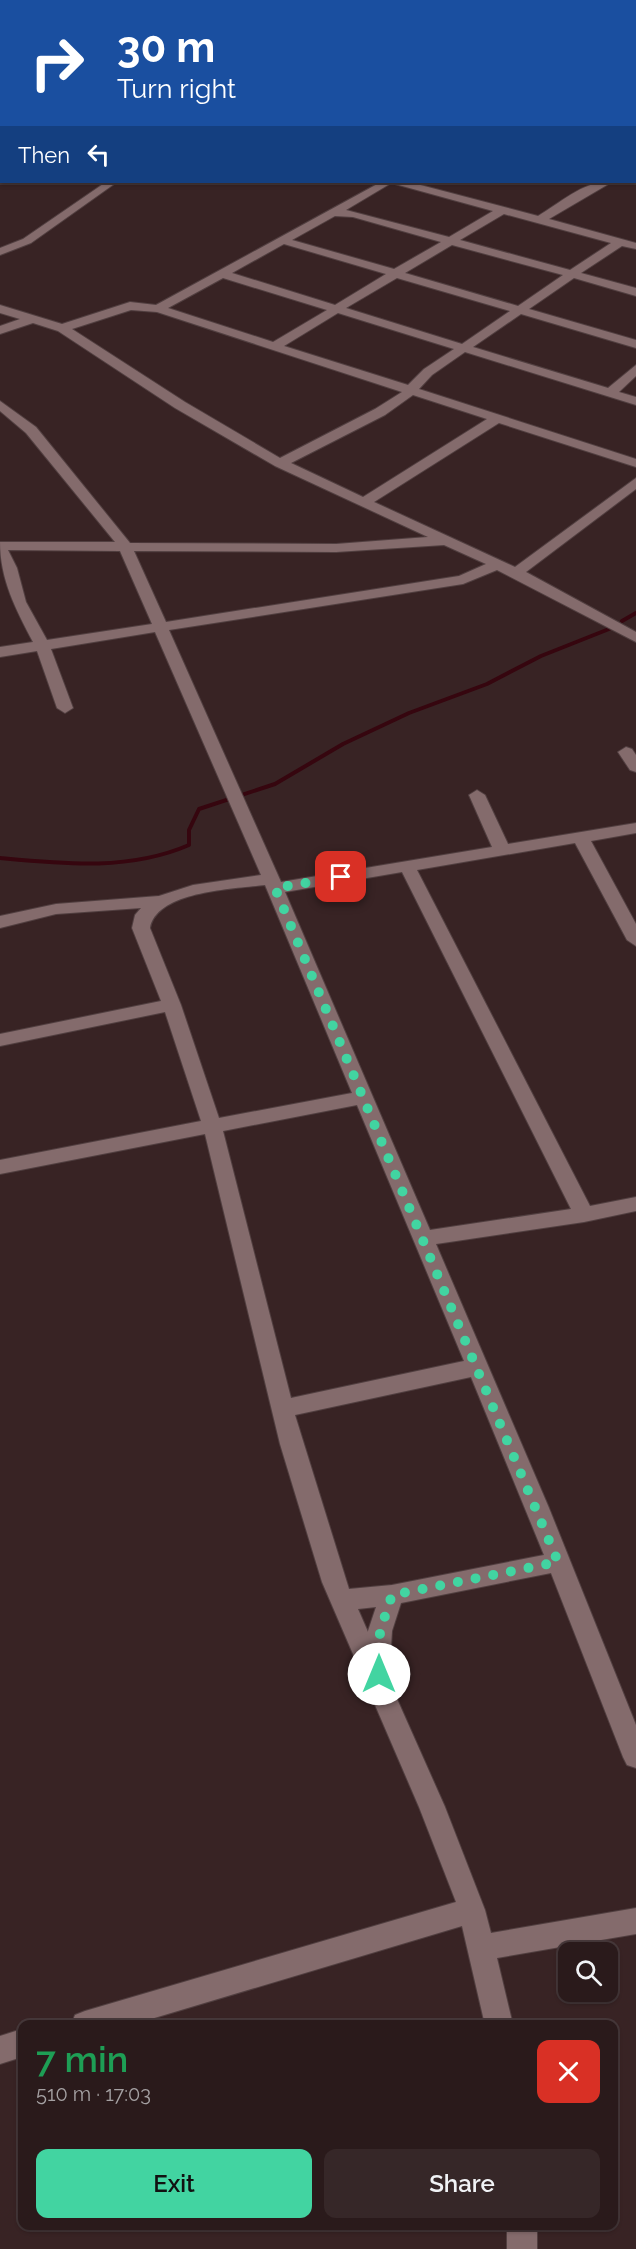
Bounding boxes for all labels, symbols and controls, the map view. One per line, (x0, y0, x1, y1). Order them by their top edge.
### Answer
text: 30 m (117, 23, 215, 72)
icon: right (18, 24, 96, 102)
text: Turn right (117, 73, 236, 104)
icon: left (82, 138, 115, 171)
text: Then (18, 142, 70, 168)
pin (315, 851, 366, 902)
icon: arrive (324, 860, 357, 893)
position arrow (347, 1642, 411, 1706)
map controls (558, 1942, 618, 2002)
button: search (558, 1942, 618, 2002)
text: 7 min (36, 2038, 128, 2080)
button: close (537, 2040, 600, 2103)
text: 510 m · 17:03 (36, 2082, 151, 2106)
button: Exit (36, 2149, 312, 2218)
button: Share (324, 2149, 600, 2218)

